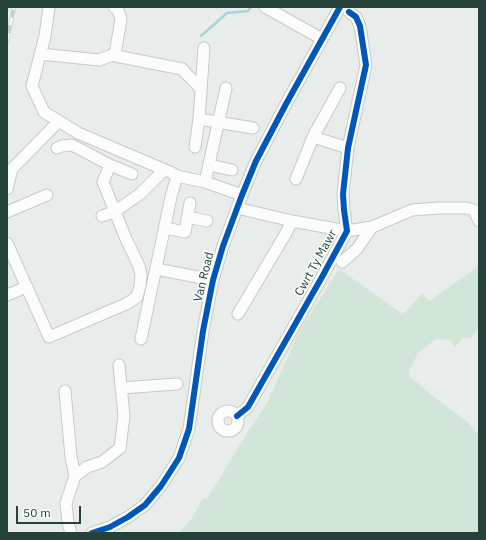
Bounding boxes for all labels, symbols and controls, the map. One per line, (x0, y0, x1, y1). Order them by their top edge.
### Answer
street label: Cwrt Ty Mawr (292, 228, 340, 298)
street label: Van Road (191, 251, 217, 303)
scale bar (18, 498, 83, 524)
text: 50 m (23, 505, 51, 520)

